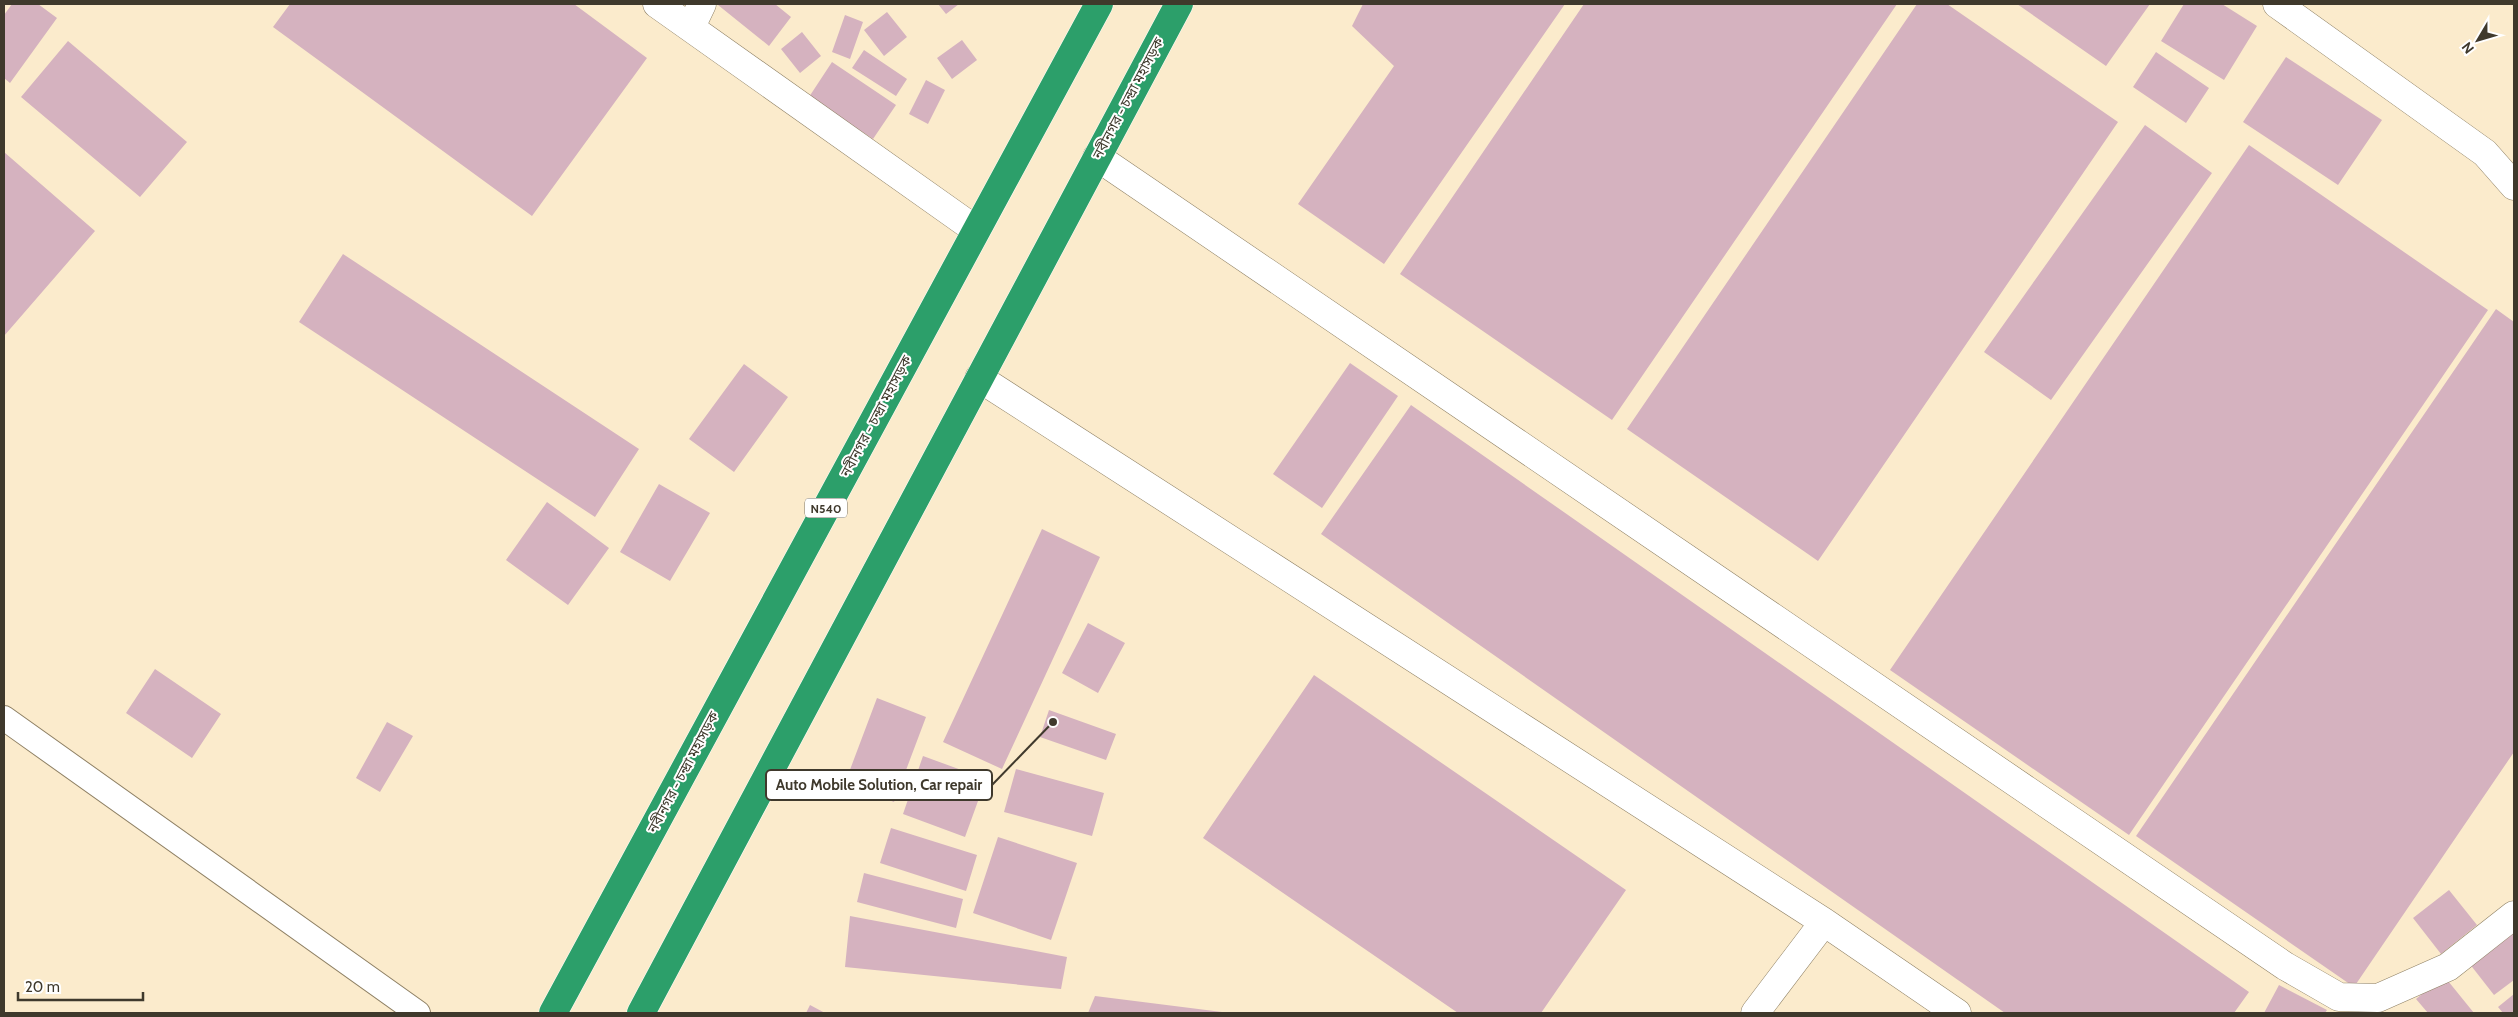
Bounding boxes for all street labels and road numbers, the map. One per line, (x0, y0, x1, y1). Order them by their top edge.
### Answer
street label: নবীনগর - চন্দ্রা মহাসড়ক (1088, 34, 1168, 163)
street label: নবীনগর - চন্দ্রা মহাসড়ক (836, 352, 916, 481)
road number: N540 (805, 498, 847, 518)
street label: নবীনগর - চন্দ্রা মহাসড়ক (643, 708, 723, 837)

